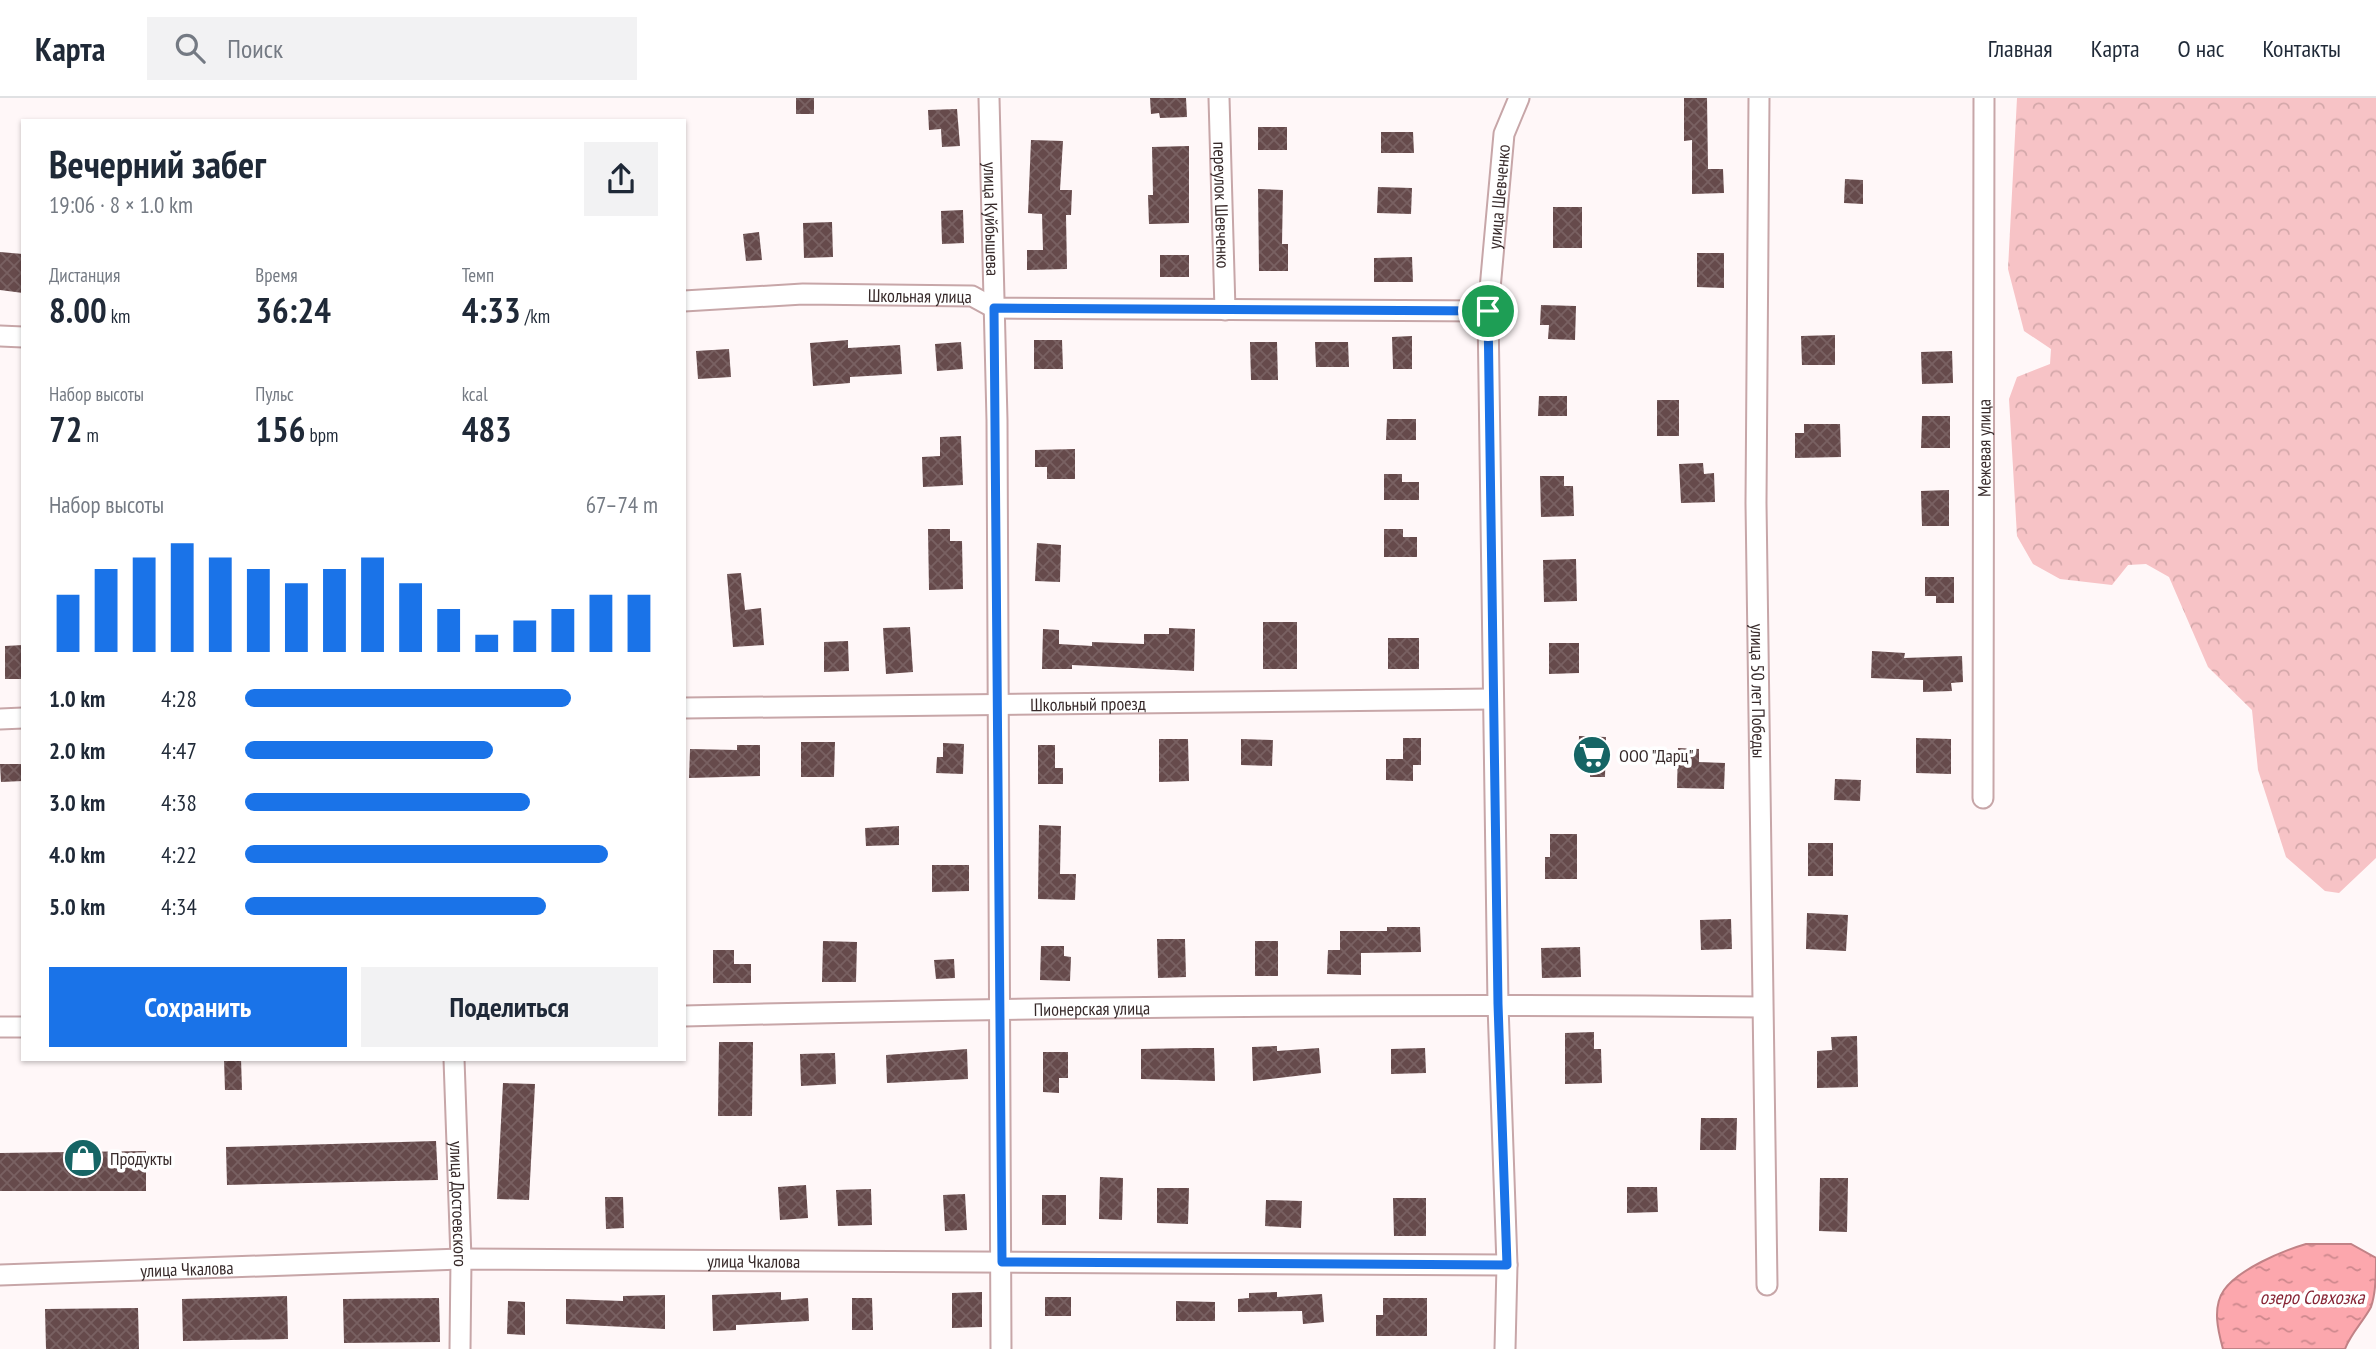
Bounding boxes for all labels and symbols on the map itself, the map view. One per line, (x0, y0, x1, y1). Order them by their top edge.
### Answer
street label: переулок Шевченко (1209, 141, 1235, 269)
street label: улица Шевченко (1482, 143, 1515, 250)
street label: улица Куйбышева (979, 162, 1005, 276)
pin (1458, 281, 1518, 341)
street label: Школьная улица (868, 283, 972, 307)
street label: Межевая улица (1972, 399, 1995, 497)
street label: улица 50 лет Победы (1746, 624, 1771, 758)
street label: Школьный проезд (1030, 691, 1146, 716)
supermarket icon: ООО "Дарц" (1571, 734, 1613, 776)
place label: ООО "Дарц" (1619, 744, 1694, 767)
street label: Пионерская улица (1033, 996, 1150, 1020)
shop icon: Продукты (62, 1137, 104, 1179)
street label: улица Достоевского (445, 1141, 473, 1267)
place label: Продукты (110, 1147, 172, 1170)
street label: улица Чкалова (707, 1249, 800, 1272)
street label: улица Чкалова (140, 1255, 234, 1282)
water label: озеро Совхозка (2260, 1285, 2366, 1309)

